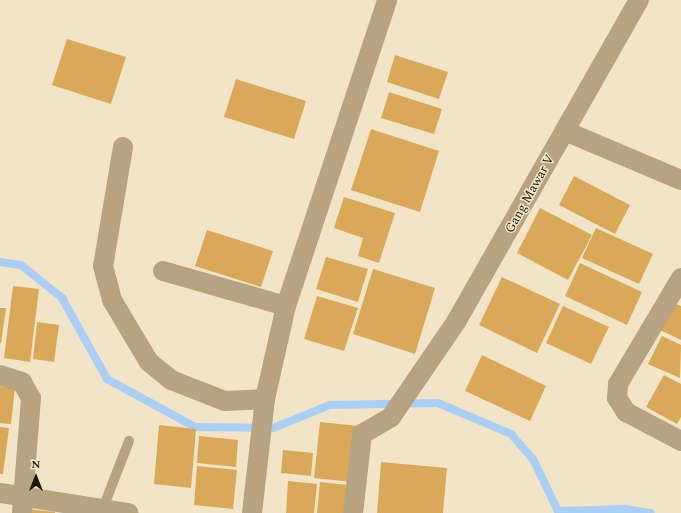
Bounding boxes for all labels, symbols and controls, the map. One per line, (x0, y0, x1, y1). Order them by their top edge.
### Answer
street label: Gang Mawar V (502, 152, 558, 236)
text: N (32, 456, 40, 473)
north arrow (16, 457, 56, 497)

